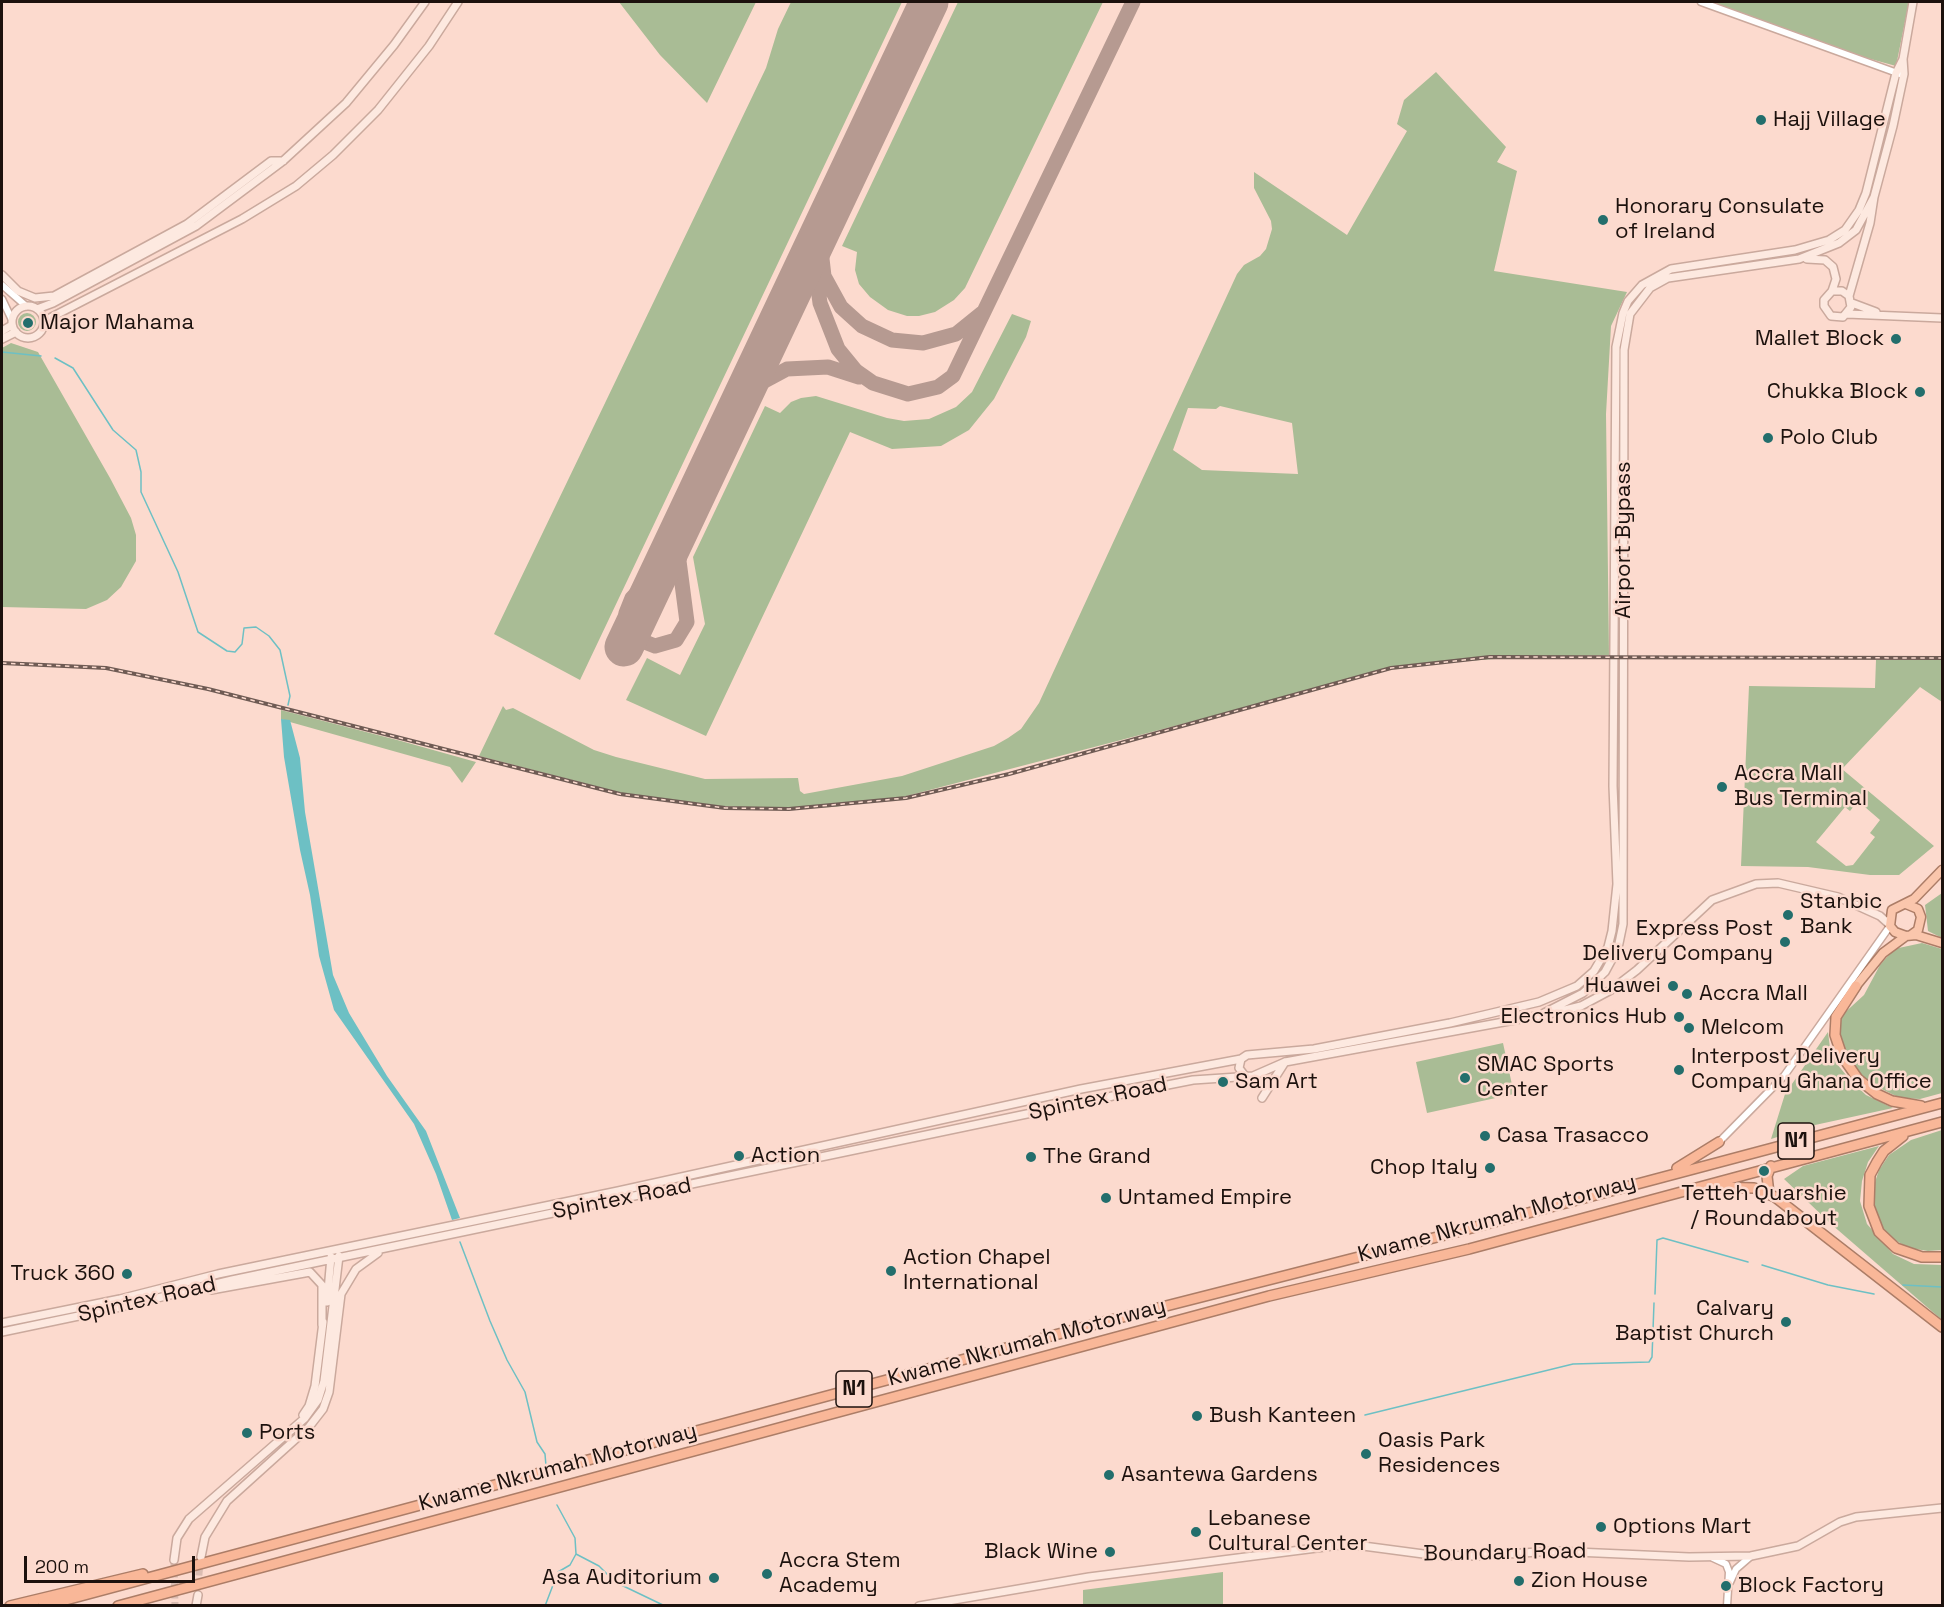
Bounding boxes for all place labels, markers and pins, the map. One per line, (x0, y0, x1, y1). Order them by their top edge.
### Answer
place label: Hajj Village (1773, 107, 1886, 133)
marker: Hajj Village (1754, 113, 1768, 127)
place label: Honorary Consulate of Ireland (1615, 194, 1824, 246)
marker: Honorary Consulate of Ireland (1596, 213, 1610, 227)
place label: Major Mahama (40, 310, 194, 336)
marker: Major Mahama (21, 316, 35, 330)
place label: Mallet Block (1755, 326, 1884, 352)
marker: Mallet Block (1889, 332, 1903, 346)
place label: Chukka Block (1767, 379, 1908, 405)
marker: Chukka Block (1913, 385, 1927, 399)
place label: Polo Club (1780, 425, 1878, 451)
marker: Polo Club (1761, 431, 1775, 445)
place label: Accra Mall Bus Terminal (1734, 761, 1867, 812)
marker: Accra Mall Bus Terminal (1715, 780, 1729, 794)
place label: Stanbic Bank (1800, 889, 1882, 940)
marker: Stanbic Bank (1781, 908, 1795, 922)
place label: Express Post Delivery Company (1583, 916, 1773, 968)
marker: Express Post Delivery Company (1778, 935, 1792, 949)
place label: Huawei (1585, 973, 1661, 999)
marker: Huawei (1666, 979, 1680, 993)
place label: Accra Mall (1699, 981, 1808, 1007)
marker: Accra Mall (1680, 987, 1694, 1001)
place label: Electronics Hub (1501, 1004, 1667, 1030)
marker: Electronics Hub (1672, 1010, 1686, 1024)
place label: Melcom (1701, 1015, 1784, 1041)
marker: Melcom (1682, 1021, 1696, 1035)
place label: Interpost Delivery Company Ghana Office (1691, 1044, 1932, 1096)
place label: SMAC Sports Center (1477, 1052, 1614, 1104)
marker: Interpost Delivery Company Ghana Office (1672, 1063, 1686, 1077)
place label: Sam Art (1235, 1069, 1318, 1095)
marker: SMAC Sports Center (1458, 1071, 1472, 1085)
marker: Sam Art (1216, 1075, 1230, 1089)
place label: Casa Trasacco (1497, 1123, 1649, 1149)
marker: Casa Trasacco (1478, 1129, 1492, 1143)
place label: Action (751, 1143, 820, 1169)
place label: The Grand (1043, 1144, 1151, 1170)
marker: Action (732, 1149, 746, 1163)
marker: The Grand (1024, 1150, 1038, 1164)
place label: Chop Italy (1370, 1155, 1478, 1181)
marker: Chop Italy (1483, 1161, 1497, 1175)
marker: Tetteh Quarshie / Roundabout (1757, 1164, 1771, 1178)
place label: Tetteh Quarshie / Roundabout (1681, 1181, 1847, 1232)
place label: Untamed Empire (1118, 1185, 1292, 1211)
marker: Untamed Empire (1099, 1191, 1113, 1205)
place label: Action Chapel International (903, 1245, 1051, 1296)
place label: Truck 360 (10, 1261, 115, 1287)
marker: Action Chapel International (884, 1264, 898, 1278)
marker: Truck 360 (120, 1267, 134, 1281)
place label: Calvary Baptist Church (1615, 1296, 1774, 1348)
marker: Calvary Baptist Church (1779, 1315, 1793, 1329)
place label: Bush Kanteen (1209, 1403, 1356, 1429)
marker: Bush Kanteen (1190, 1409, 1204, 1423)
place label: Ports (259, 1420, 315, 1446)
marker: Ports (240, 1426, 254, 1440)
place label: Oasis Park Residences (1378, 1428, 1500, 1480)
marker: Oasis Park Residences (1359, 1447, 1373, 1461)
place label: Asantewa Gardens (1121, 1462, 1318, 1488)
marker: Asantewa Gardens (1102, 1468, 1116, 1482)
place label: Lebanese Cultural Center (1208, 1506, 1368, 1558)
place label: Options Mart (1613, 1514, 1751, 1540)
marker: Options Mart (1594, 1520, 1608, 1534)
marker: Lebanese Cultural Center (1189, 1525, 1203, 1539)
place label: Black Wine (984, 1539, 1098, 1565)
marker: Black Wine (1103, 1545, 1117, 1559)
place label: Accra Stem Academy (779, 1548, 901, 1600)
place label: Asa Auditorium (542, 1565, 702, 1591)
marker: Accra Stem Academy (760, 1567, 774, 1581)
place label: Zion House (1531, 1568, 1648, 1594)
marker: Asa Auditorium (707, 1571, 721, 1585)
place label: Block Factory (1738, 1573, 1884, 1599)
marker: Zion House (1512, 1574, 1526, 1588)
marker: Block Factory (1719, 1579, 1733, 1593)

